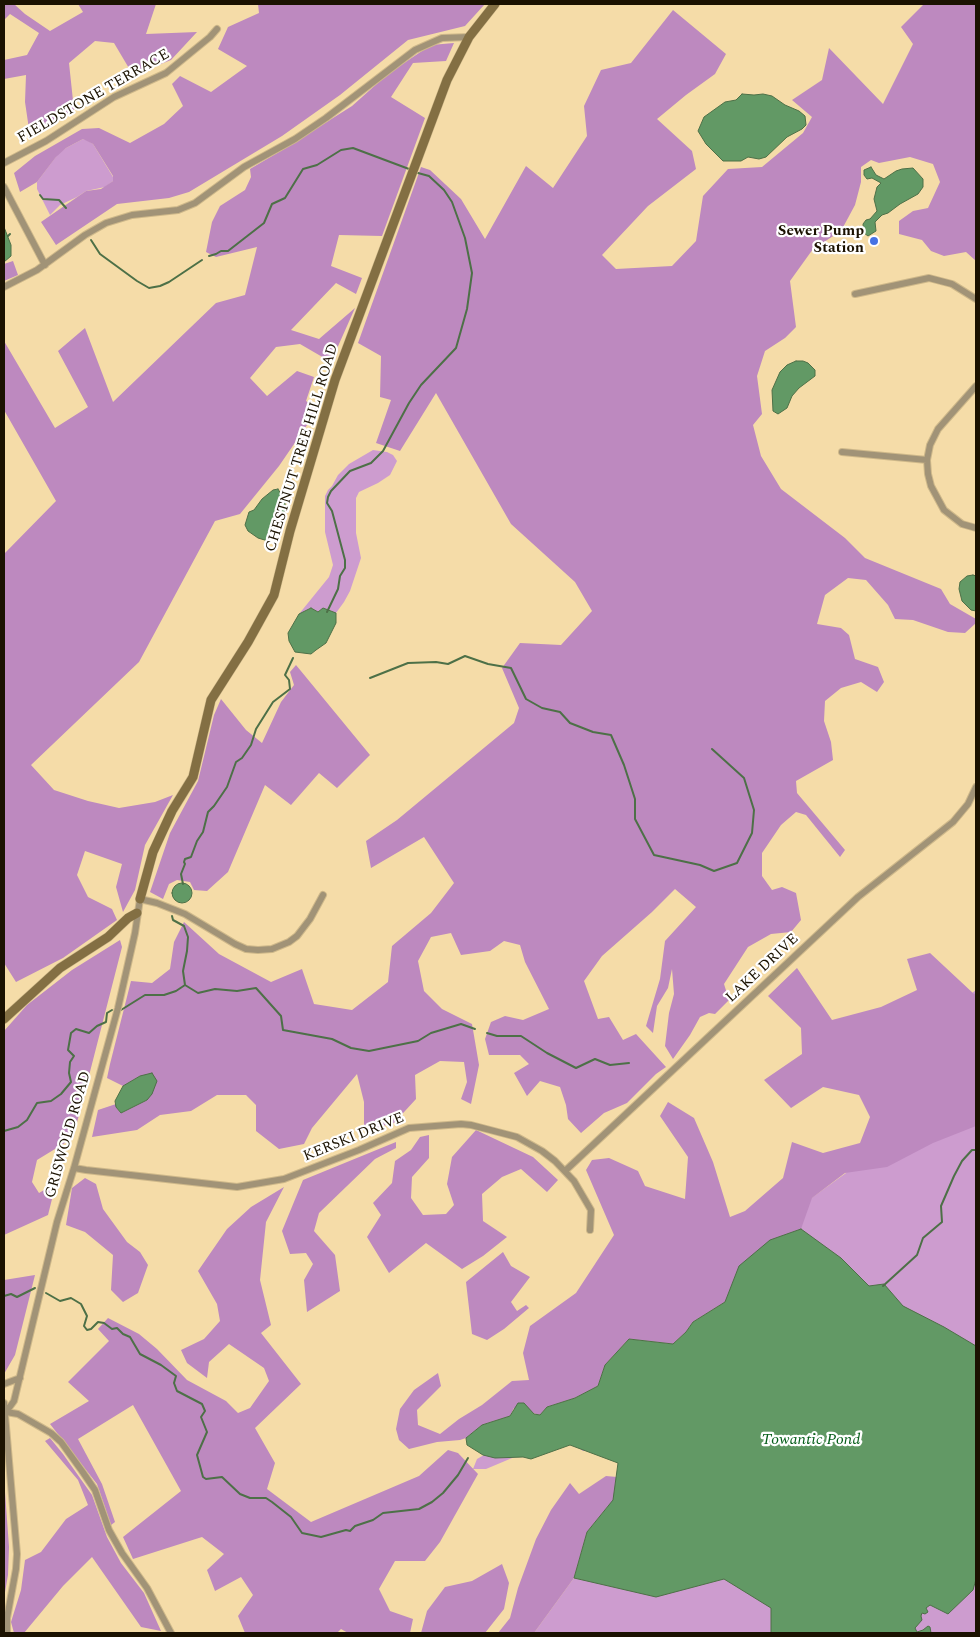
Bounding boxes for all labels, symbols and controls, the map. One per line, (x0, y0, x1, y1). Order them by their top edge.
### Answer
street label: FIELDSTONE TERRACE (15, 46, 173, 148)
place label: Sewer Pump Station (778, 223, 864, 258)
marker: Sewer Pump Station (868, 235, 880, 247)
street label: CHESTNUT TREE HILL ROAD (263, 342, 343, 554)
street label: LAKE DRIVE (723, 931, 803, 1007)
street label: GRISWOLD ROAD (42, 1070, 96, 1200)
street label: KERSKI DRIVE (301, 1110, 407, 1166)
water label: Towantic Pond (762, 1431, 860, 1451)

